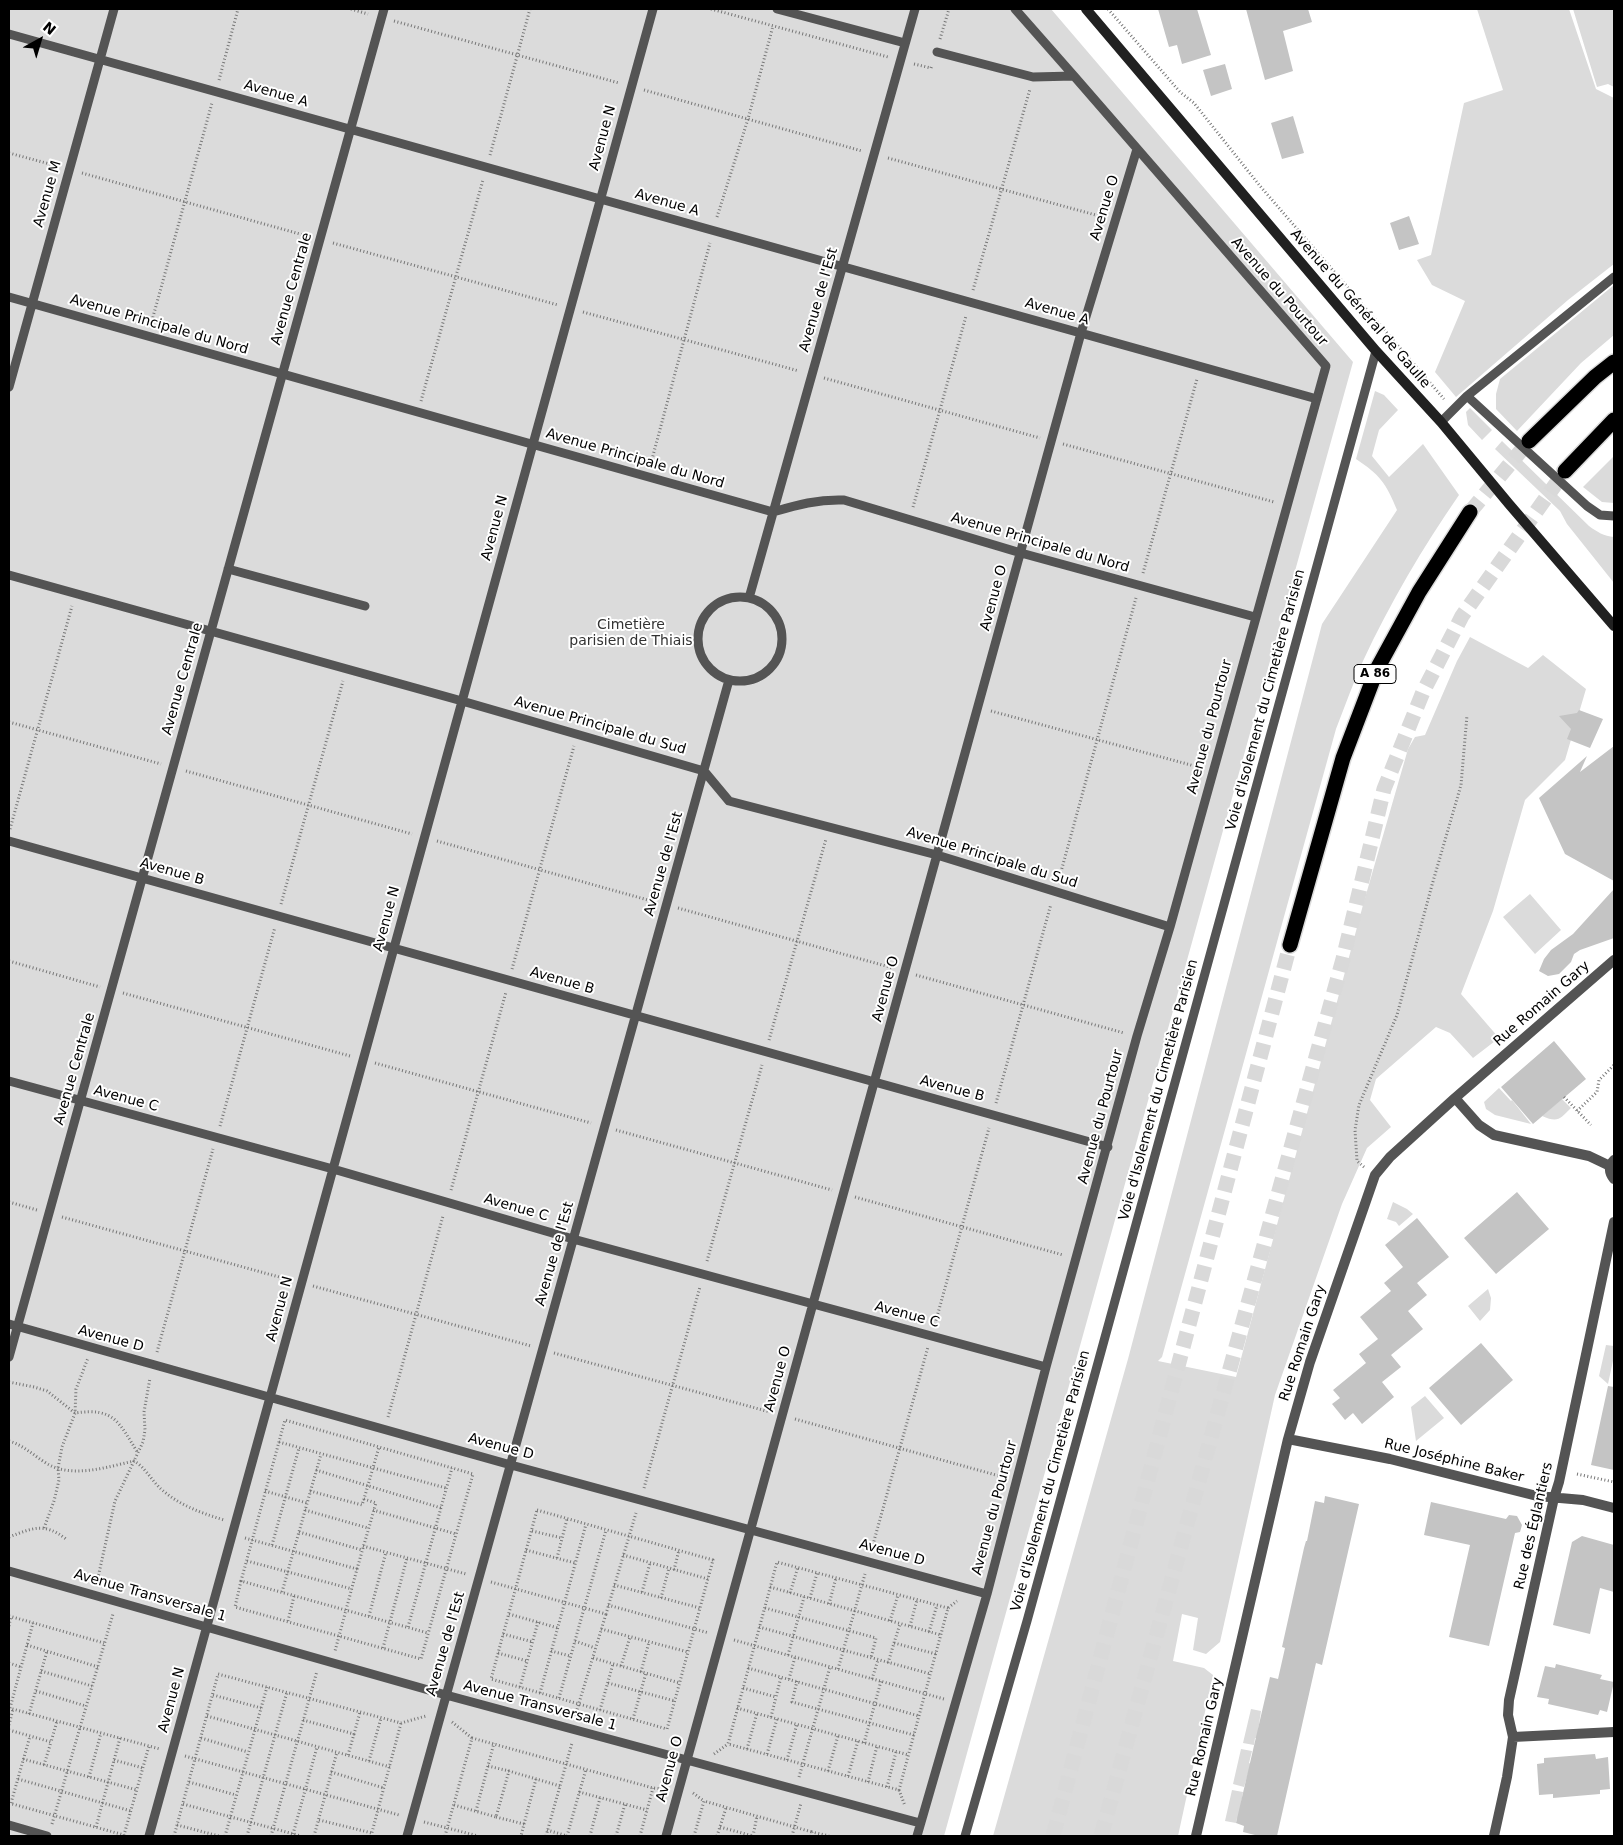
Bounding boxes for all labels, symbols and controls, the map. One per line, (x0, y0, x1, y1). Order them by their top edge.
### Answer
north arrow (15, 15, 65, 65)
text: N (40, 18, 59, 38)
street label: Avenue A (242, 77, 310, 111)
street label: Avenue N (586, 103, 620, 173)
street label: Avenue M (30, 159, 66, 229)
street label: Avenue O (1087, 173, 1123, 243)
street label: Avenue A (633, 186, 701, 220)
street label: Avenue du Général de Gaulle (1286, 226, 1434, 392)
street label: Avenue Centrale (268, 231, 316, 347)
street label: Avenue du Pourtour (1227, 234, 1331, 350)
street label: Avenue de l'Est (796, 246, 842, 354)
street label: Avenue Principale du Nord (68, 291, 250, 359)
street label: Avenue A (1023, 295, 1091, 329)
street label: Avenue Principale du Nord (544, 425, 726, 493)
street label: Avenue N (478, 493, 512, 563)
street label: Avenue Principale du Nord (949, 509, 1131, 577)
street label: Avenue O (977, 563, 1011, 633)
street label: Voie d'Isolement du Cimetière Parisien (1223, 568, 1309, 832)
park label: Cimetière parisien de Thiais (569, 617, 693, 650)
street label: Avenue Centrale (159, 621, 207, 737)
street label: Avenue du Pourtour (1184, 658, 1236, 796)
road number: A 86 (1354, 664, 1396, 684)
street label: Avenue Principale du Sud (512, 693, 688, 759)
street label: Avenue de l'Est (641, 810, 687, 918)
street label: Avenue Principale du Sud (904, 824, 1080, 892)
street label: Avenue B (138, 855, 206, 889)
street label: Avenue N (370, 884, 404, 954)
street label: Avenue O (869, 954, 903, 1024)
street label: Voie d'Isolement du Cimetière Parisien (1116, 958, 1202, 1222)
street label: Rue Romain Gary (1491, 958, 1593, 1050)
street label: Avenue B (528, 964, 596, 998)
street label: Avenue Centrale (51, 1011, 99, 1127)
street label: Avenue du Pourtour (1075, 1048, 1127, 1186)
street label: Avenue B (918, 1072, 986, 1106)
street label: Avenue C (92, 1082, 160, 1116)
street label: Avenue C (482, 1191, 550, 1225)
street label: Avenue de l'Est (532, 1200, 578, 1308)
street label: Avenue N (263, 1274, 297, 1344)
street label: Rue Romain Gary (1276, 1283, 1330, 1403)
street label: Avenue C (873, 1298, 941, 1332)
street label: Avenue D (76, 1322, 146, 1356)
street label: Avenue O (761, 1344, 795, 1414)
street label: Voie d'Isolement du Cimetière Parisien (1008, 1349, 1094, 1613)
street label: Avenue D (466, 1430, 536, 1464)
street label: Rue Joséphine Baker (1382, 1436, 1526, 1486)
street label: Avenue du Pourtour (969, 1439, 1021, 1577)
street label: Rue des Églantiers (1511, 1461, 1557, 1591)
street label: Avenue D (857, 1536, 927, 1570)
street label: Avenue Transversale 1 (72, 1566, 228, 1626)
street label: Avenue de l'Est (423, 1590, 469, 1698)
street label: Avenue N (155, 1665, 189, 1735)
street label: Rue Romain Gary (1183, 1676, 1227, 1798)
street label: Avenue Transversale 1 (462, 1677, 618, 1735)
street label: Avenue O (653, 1734, 687, 1804)

